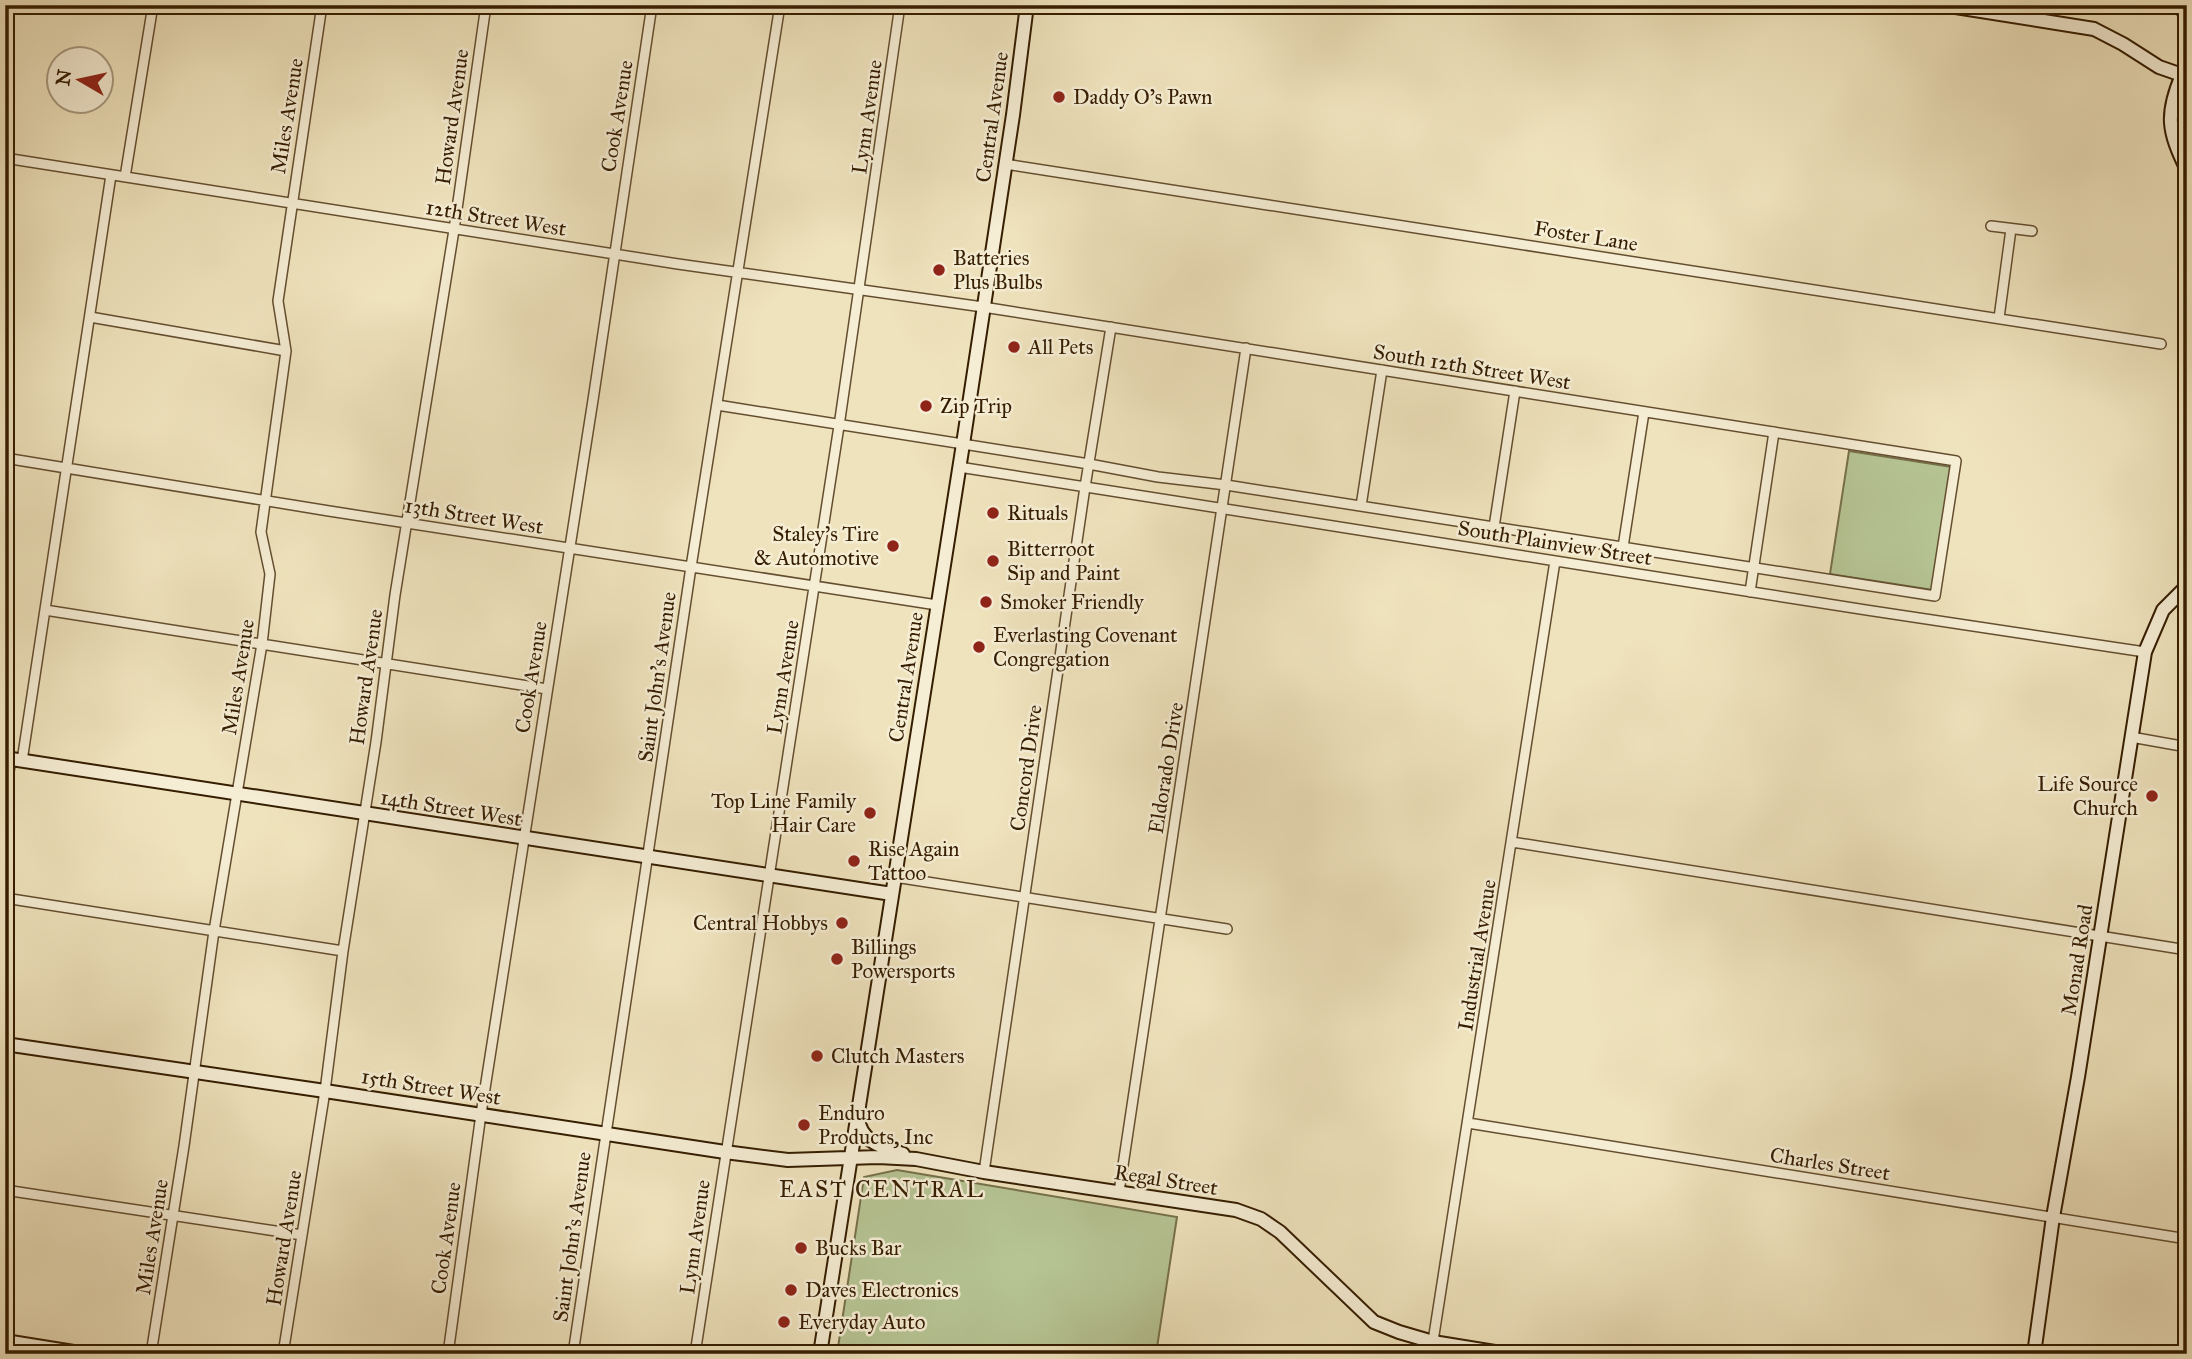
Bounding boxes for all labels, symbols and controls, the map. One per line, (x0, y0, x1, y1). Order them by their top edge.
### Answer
north arrow (46, 46, 116, 116)
street label: Howard Avenue (430, 47, 474, 187)
street label: Central Avenue (970, 50, 1014, 184)
street label: Miles Avenue (265, 56, 309, 176)
street label: Cook Avenue (595, 58, 639, 174)
street label: Lynn Avenue (846, 58, 888, 176)
text: N (51, 68, 76, 87)
place label: Daddy O's Pawn (1073, 84, 1212, 110)
marker: Daddy O's Pawn (1051, 89, 1067, 105)
street label: 12th Street West (424, 194, 569, 242)
street label: Foster Lane (1532, 215, 1640, 257)
place label: Batteries Plus Bulbs (953, 245, 1043, 295)
marker: Batteries Plus Bulbs (931, 262, 947, 278)
place label: All Pets (1027, 334, 1093, 360)
marker: All Pets (1006, 339, 1022, 355)
street label: South 12th Street West (1371, 339, 1573, 396)
place label: Zip Trip (940, 393, 1012, 419)
marker: Zip Trip (918, 398, 934, 414)
street label: 13th Street West (403, 492, 546, 540)
place label: Rituals (1007, 500, 1068, 526)
marker: Rituals (985, 505, 1001, 521)
street label: South Plainview Street (1456, 515, 1654, 571)
place label: Staley's Tire & Automotive (754, 521, 879, 571)
place label: Bitterroot Sip and Paint (1007, 536, 1121, 586)
marker: Staley's Tire & Automotive (885, 538, 901, 554)
marker: Bitterroot Sip and Paint (985, 553, 1001, 569)
place label: Smoker Friendly (1000, 589, 1145, 615)
street label: Saint John's Avenue (632, 590, 682, 764)
marker: Smoker Friendly (978, 594, 994, 610)
street label: Howard Avenue (344, 607, 388, 747)
street label: Central Avenue (883, 610, 929, 744)
street label: Miles Avenue (216, 617, 260, 737)
street label: Lynn Avenue (761, 618, 805, 736)
street label: Cook Avenue (509, 619, 553, 735)
place label: Everlasting Covenant Congregation (993, 622, 1178, 672)
marker: Everlasting Covenant Congregation (971, 639, 987, 655)
street label: Eldorado Drive (1143, 700, 1189, 836)
street label: Concord Drive (1004, 703, 1048, 833)
place label: Life Source Church (2037, 771, 2138, 821)
street label: 14th Street West (378, 784, 524, 832)
place label: Top Line Family Hair Care (711, 788, 857, 838)
marker: Life Source Church (2144, 788, 2160, 804)
marker: Top Line Family Hair Care (862, 805, 878, 821)
place label: Rise Again Tattoo (868, 836, 959, 886)
marker: Rise Again Tattoo (846, 853, 862, 869)
street label: Industrial Avenue (1452, 877, 1502, 1033)
street label: Monad Road (2055, 902, 2099, 1017)
place label: Central Hobbys (693, 910, 828, 936)
marker: Central Hobbys (834, 915, 850, 931)
place label: Billings Powersports (851, 934, 955, 984)
marker: Billings Powersports (829, 951, 845, 967)
place label: Clutch Masters (831, 1043, 964, 1069)
marker: Clutch Masters (809, 1048, 825, 1064)
street label: 15th Street West (359, 1063, 503, 1111)
place label: Enduro Products, Inc (818, 1100, 933, 1150)
marker: Enduro Products, Inc (796, 1117, 812, 1133)
street label: Charles Street (1768, 1142, 1893, 1186)
street label: Saint John's Avenue (547, 1150, 597, 1324)
street label: Regal Street (1112, 1159, 1220, 1201)
street label: Howard Avenue (260, 1168, 308, 1308)
district label: EAST CENTRAL (779, 1175, 985, 1203)
street label: Miles Avenue (130, 1177, 174, 1297)
street label: Lynn Avenue (674, 1178, 716, 1296)
street label: Cook Avenue (425, 1180, 467, 1296)
place label: Bucks Bar (815, 1235, 902, 1261)
marker: Bucks Bar (793, 1240, 809, 1256)
place label: Daves Electronics (805, 1277, 959, 1303)
marker: Daves Electronics (783, 1282, 799, 1298)
place label: Everyday Auto (798, 1309, 926, 1335)
marker: Everyday Auto (776, 1314, 792, 1330)

